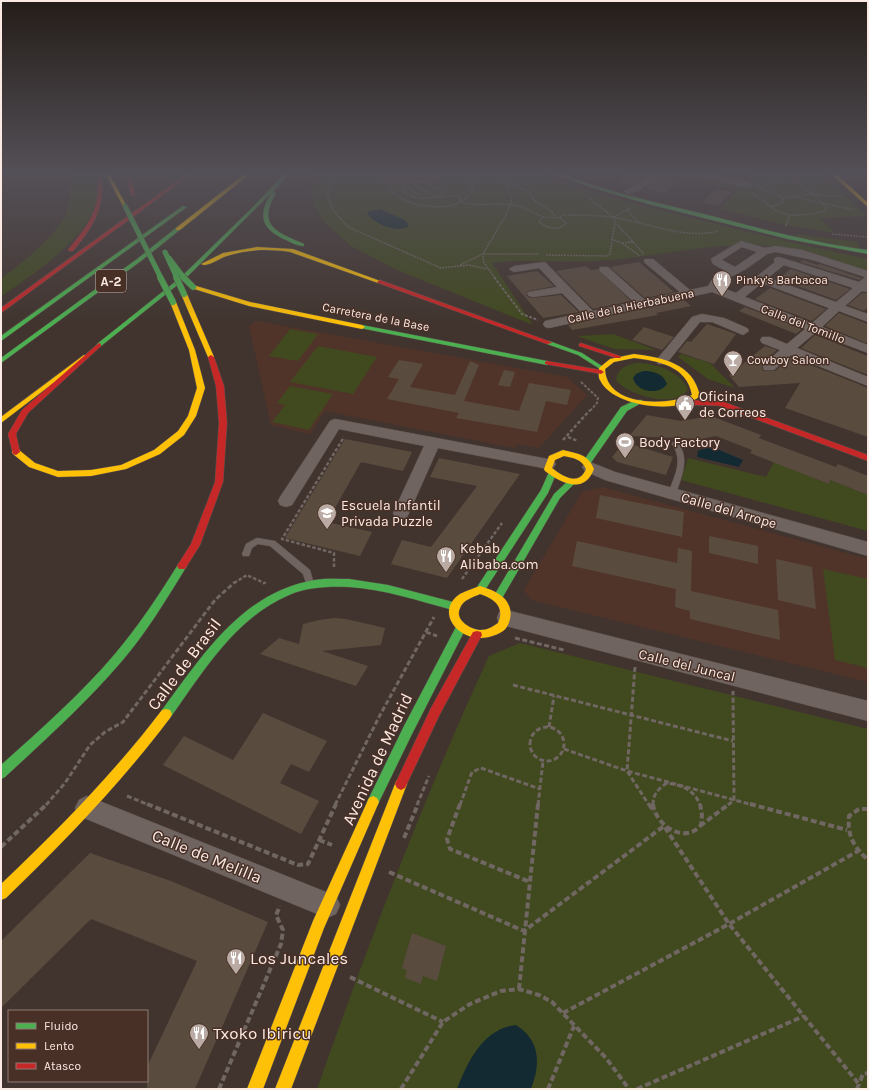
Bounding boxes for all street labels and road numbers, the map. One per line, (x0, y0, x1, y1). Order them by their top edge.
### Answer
road number: A-2 (96, 270, 126, 292)
street label: Calle de la Hierbabuena (567, 286, 695, 326)
street label: Carretera de la Base (321, 300, 431, 334)
street label: Calle del Tomillo (759, 302, 847, 346)
street label: Calle del Arrope (679, 489, 779, 532)
street label: Calle de Brasil (143, 614, 225, 714)
street label: Calle del Juncal (637, 645, 737, 686)
street label: Avenida de Madrid (338, 690, 416, 828)
street label: Calle de Melilla (149, 825, 265, 887)

